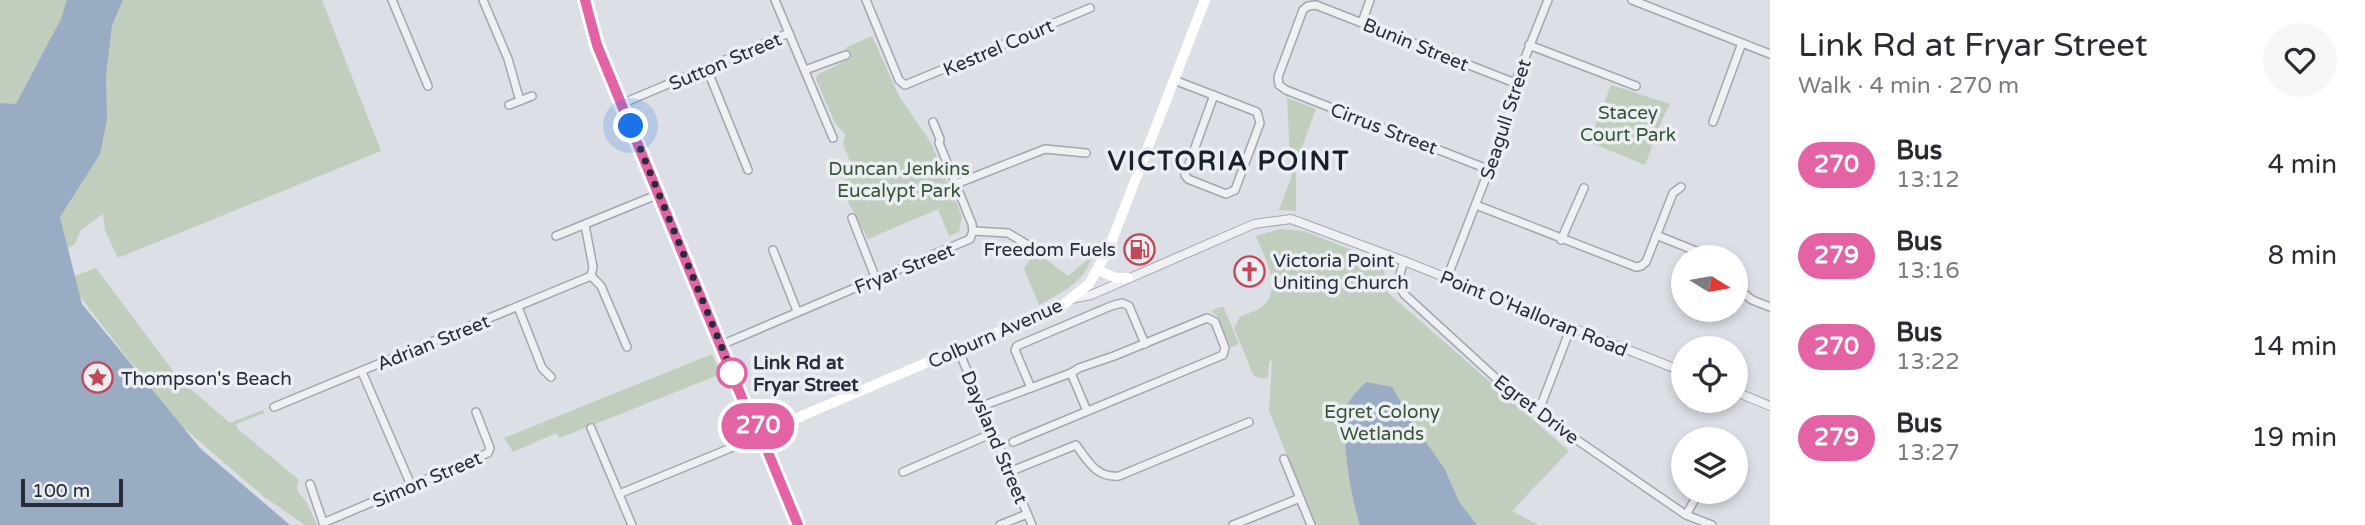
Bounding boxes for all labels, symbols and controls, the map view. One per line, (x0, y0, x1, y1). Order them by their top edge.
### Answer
street label: Bunin Street (1360, 14, 1472, 76)
street label: Kestrel Court (940, 15, 1057, 81)
button: heart (2263, 23, 2337, 97)
text: Link Rd at Fryar Street (1798, 26, 2148, 65)
street label: Sutton Street (666, 28, 785, 95)
street label: Seagull Street (1476, 56, 1536, 182)
text: Walk · 4 min · 270 m (1798, 72, 2019, 100)
street label: Cirrus Street (1327, 99, 1440, 159)
park label: Stacey Court Park (1580, 102, 1676, 146)
your location (613, 108, 648, 143)
text: Bus (1896, 135, 1942, 166)
district label: VICTORIA POINT (1108, 146, 1350, 177)
text: 4 min (2268, 149, 2337, 180)
text: 270 (1814, 150, 1859, 179)
park label: Duncan Jenkins Eucalypt Park (828, 158, 970, 202)
text: 13:12 (1896, 166, 1960, 194)
text: Bus (1896, 226, 1942, 257)
fuel station icon: Freedom Fuels (1122, 232, 1156, 266)
street label: Fryar Street (851, 239, 957, 299)
place label: Freedom Fuels (983, 239, 1116, 261)
text: 8 min (2268, 240, 2337, 271)
text: 279 (1814, 241, 1859, 270)
north arrow (1671, 245, 1748, 322)
map controls (1671, 245, 1748, 504)
place label: Victoria Point Uniting Church (1273, 250, 1409, 294)
church icon: Victoria Point Uniting Church (1233, 254, 1267, 288)
text: 13:16 (1896, 257, 1960, 285)
street label: Point O'Halloran Road (1437, 266, 1631, 362)
street label: Colburn Avenue (925, 294, 1066, 373)
street label: Adrian Street (374, 310, 493, 375)
text: Bus (1896, 317, 1942, 348)
text: 14 min (2251, 331, 2337, 362)
text: 270 (1814, 332, 1859, 361)
button: locate (1671, 336, 1748, 413)
text: 13:22 (1896, 348, 1960, 376)
place label: Link Rd at Fryar Street (753, 352, 859, 397)
marker: Link Rd at Fryar Street (717, 358, 747, 388)
place icon: Thompson's Beach (81, 361, 115, 395)
place label: Thompson's Beach (121, 368, 292, 390)
street label: Daysland Street (956, 368, 1032, 507)
street label: Egret Drive (1490, 371, 1583, 449)
park label: Egret Colony Wetlands (1324, 401, 1440, 445)
line badge: 270 (718, 403, 798, 449)
text: Bus (1896, 408, 1942, 439)
text: 270 (735, 411, 781, 440)
text: 19 min (2251, 422, 2337, 453)
text: 279 (1814, 423, 1859, 452)
button: layers (1671, 427, 1748, 504)
text: 13:27 (1896, 439, 1960, 467)
street label: Simon Street (370, 447, 485, 513)
scale bar (21, 476, 122, 508)
text: 100 m (32, 480, 90, 502)

